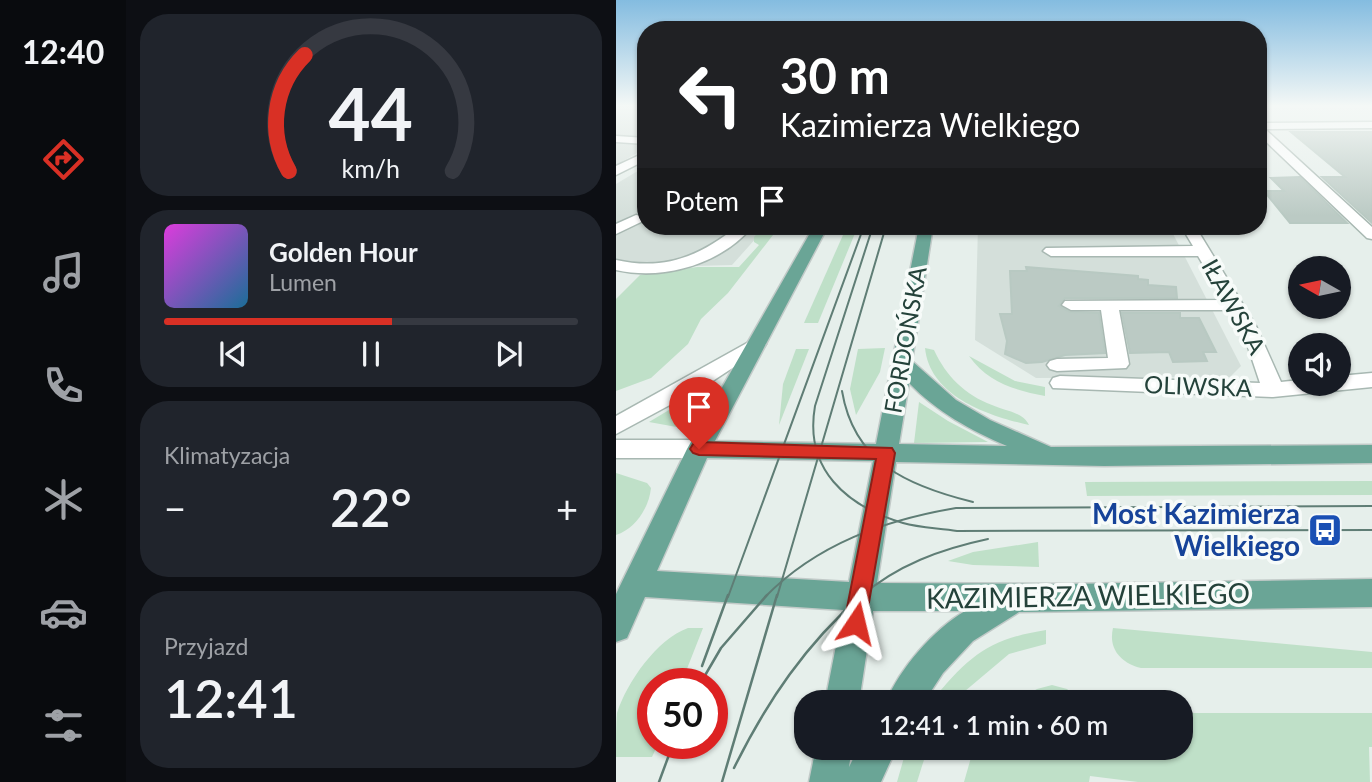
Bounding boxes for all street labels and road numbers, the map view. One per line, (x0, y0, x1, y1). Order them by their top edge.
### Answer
street label: IŁAWSKA (1196, 254, 1273, 360)
street label: FORDOŃSKA (877, 263, 932, 415)
street label: OLIWSKA (1144, 369, 1253, 402)
street label: KAZIMIERZA WIELKIEGO (926, 575, 1250, 615)

